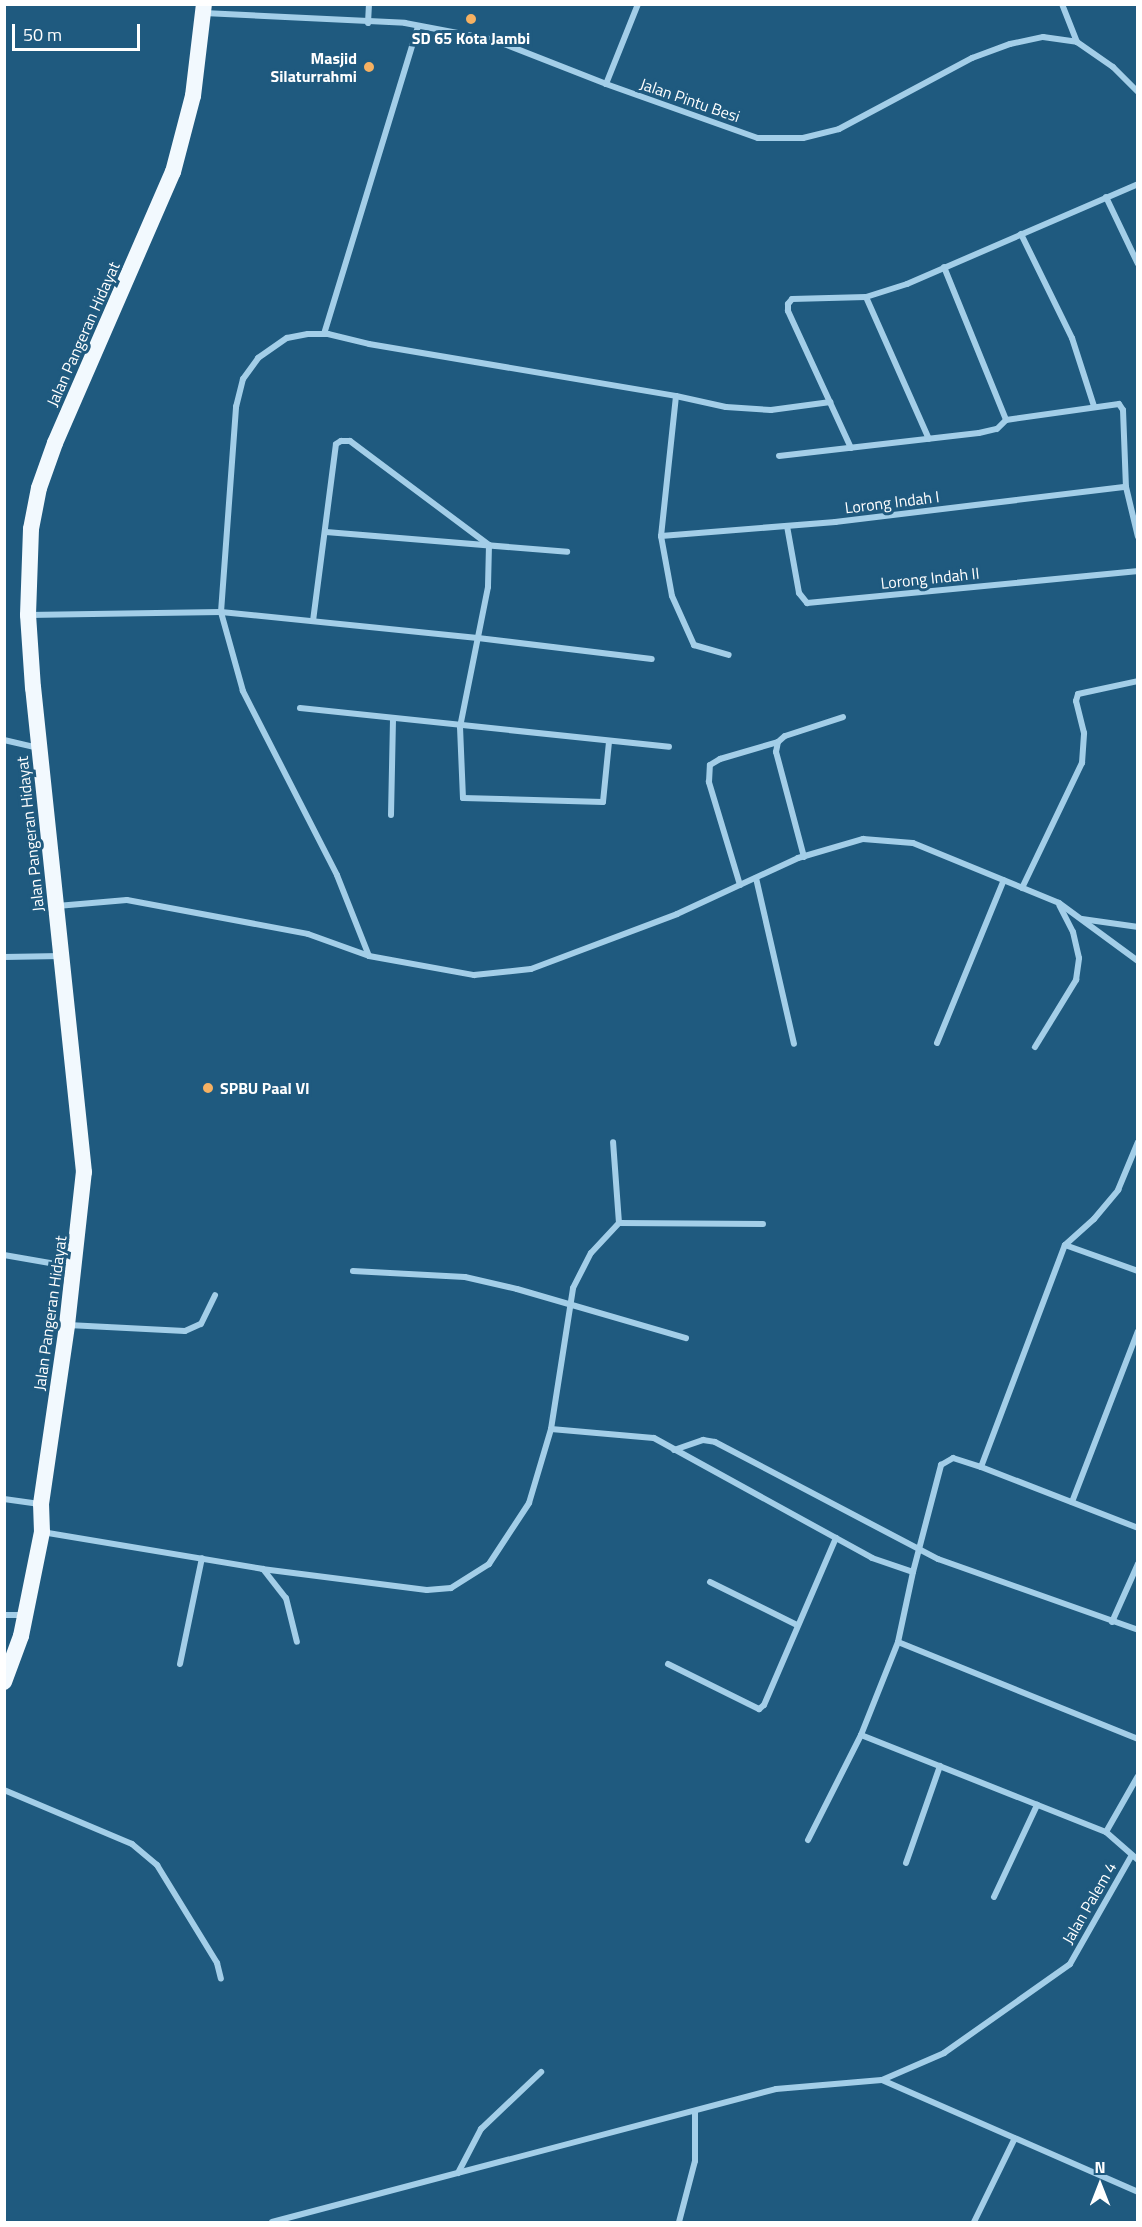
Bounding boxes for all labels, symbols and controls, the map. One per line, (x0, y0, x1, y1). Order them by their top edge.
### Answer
scale bar (15, 12, 142, 50)
marker: SD 65 Kota Jambi (464, 12, 478, 26)
text: 50 m (23, 21, 62, 48)
place label: SD 65 Kota Jambi (412, 28, 530, 48)
place label: Masjid Silaturrahmi (271, 48, 357, 86)
marker: Masjid Silaturrahmi (362, 60, 376, 74)
street label: Jalan Pintu Besi (637, 74, 743, 126)
street label: Jalan Pangeran Hidayat (42, 259, 124, 409)
street label: Lorong Indah I (844, 487, 940, 517)
street label: Lorong Indah II (880, 563, 980, 593)
street label: Jalan Pangeran Hidayat (12, 755, 48, 913)
place label: SPBU Paal VI (220, 1078, 310, 1098)
marker: SPBU Paal VI (201, 1081, 215, 1095)
street label: Jalan Pangeran Hidayat (30, 1234, 70, 1392)
street label: Jalan Palem 4 (1058, 1859, 1120, 1947)
north arrow (1070, 2155, 1130, 2215)
text: N (1094, 2155, 1106, 2179)

